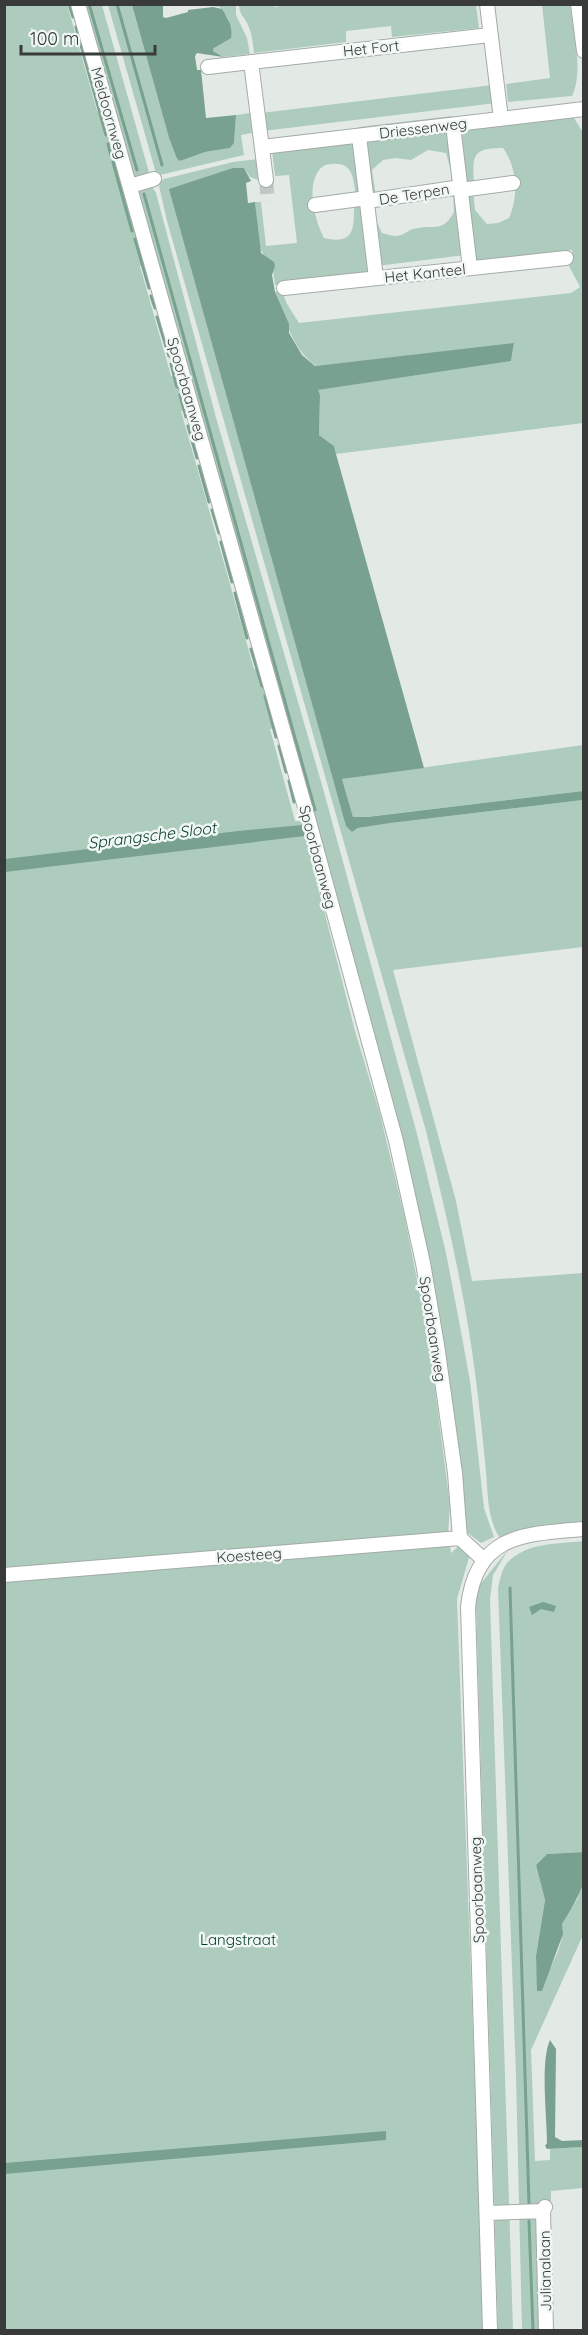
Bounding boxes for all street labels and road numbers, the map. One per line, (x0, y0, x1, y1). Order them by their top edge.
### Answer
street label: Het Fort (342, 36, 400, 60)
street label: Meidoornweg (87, 65, 131, 161)
street label: Driessenweg (378, 113, 468, 143)
street label: De Terpen (377, 179, 451, 209)
street label: Het Kanteel (383, 259, 467, 287)
street label: Spoorbaanweg (163, 335, 211, 443)
street label: Spoorbaanweg (295, 803, 341, 911)
street label: Spoorbaanweg (415, 1275, 451, 1383)
street label: Koesteeg (216, 1543, 282, 1567)
street label: Spoorbaanweg (466, 1836, 488, 1944)
street label: Julianalaan (535, 2230, 555, 2312)

